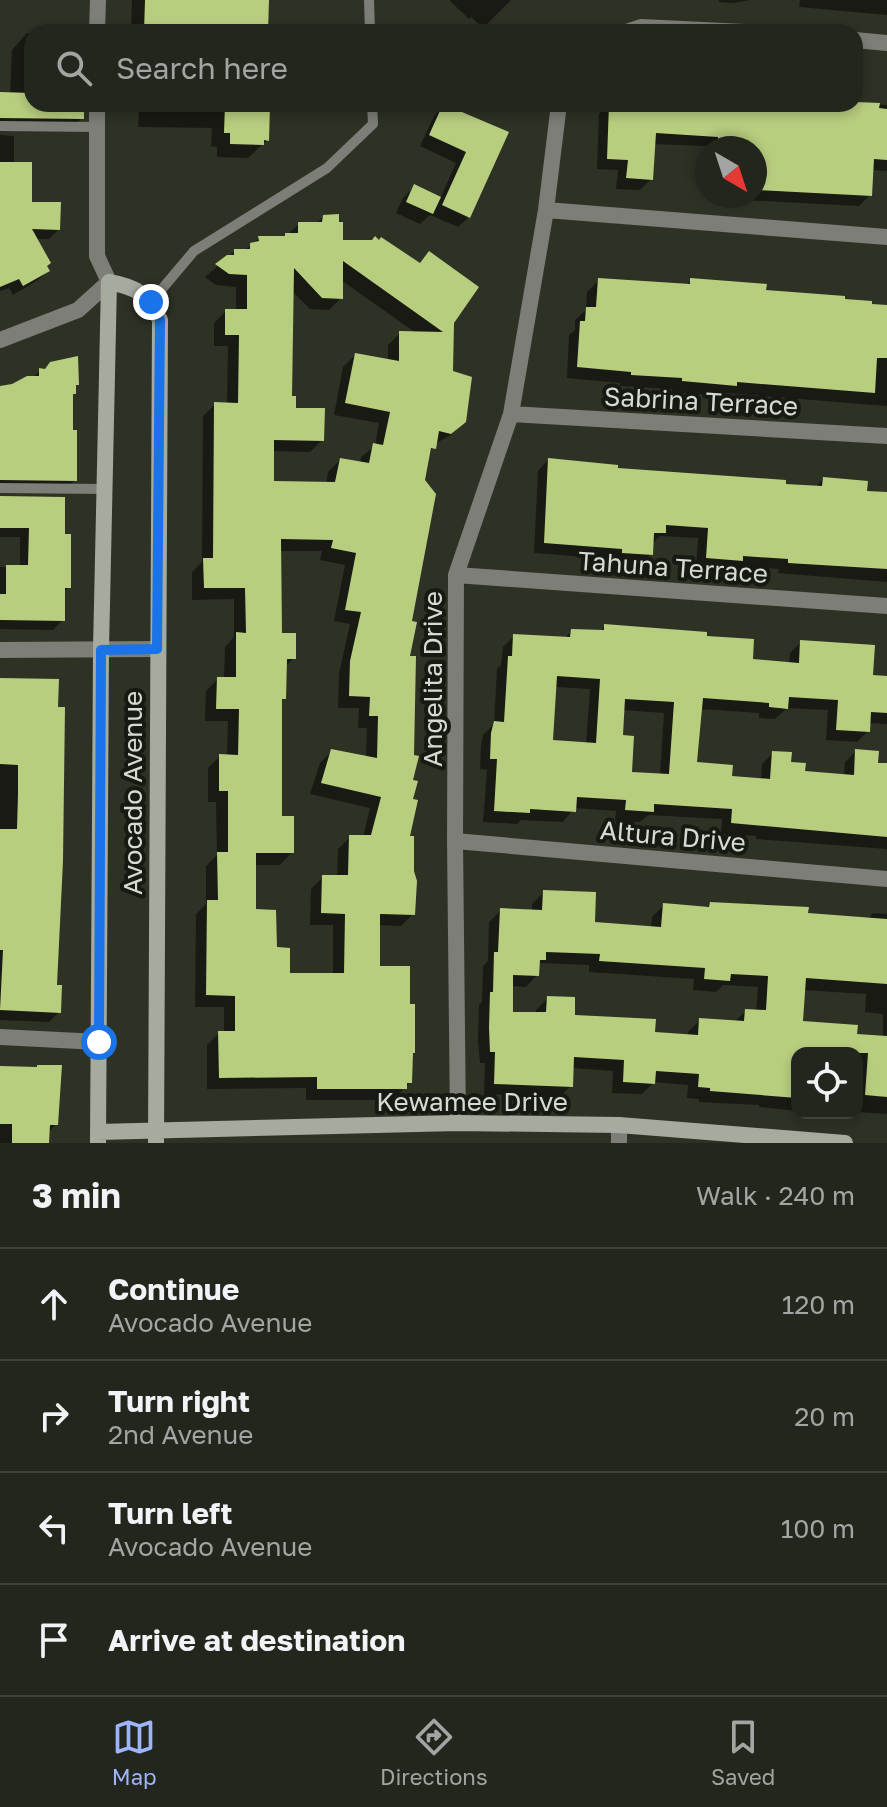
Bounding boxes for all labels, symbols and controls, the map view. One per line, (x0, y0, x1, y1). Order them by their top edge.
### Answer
search box (24, 24, 863, 112)
icon: search (52, 46, 96, 90)
text: Search here (116, 50, 288, 86)
north arrow (695, 136, 767, 208)
route end (133, 284, 169, 320)
street label: Sabrina Terrace (603, 380, 799, 422)
street label: Tahuna Terrace (577, 545, 769, 589)
street label: Angelita Drive (417, 591, 448, 767)
street label: Avocado Avenue (117, 691, 148, 895)
street label: Altura Drive (599, 814, 747, 858)
route start (81, 1024, 117, 1060)
map controls (791, 1047, 863, 1119)
button: locate (791, 1047, 863, 1119)
street label: Kewamee Drive (376, 1086, 568, 1117)
text: 3 min (32, 1175, 121, 1215)
text: Walk · 240 m (696, 1180, 855, 1211)
text: Continue (108, 1271, 239, 1307)
icon: ahead (32, 1282, 76, 1326)
text: 120 m (782, 1289, 855, 1320)
text: Avocado Avenue (108, 1307, 312, 1338)
text: Turn right (108, 1383, 250, 1419)
icon: right (32, 1394, 76, 1438)
text: 20 m (794, 1401, 855, 1432)
text: 2nd Avenue (108, 1419, 253, 1450)
text: Turn left (108, 1495, 233, 1531)
icon: left (32, 1506, 76, 1550)
text: 100 m (781, 1513, 855, 1544)
text: Avocado Avenue (108, 1531, 312, 1562)
icon: arrive (32, 1618, 76, 1662)
text: Arrive at destination (108, 1622, 405, 1658)
tab: Map (112, 1715, 157, 1790)
tab: Directions (380, 1715, 488, 1790)
tab: Saved (711, 1715, 775, 1790)

